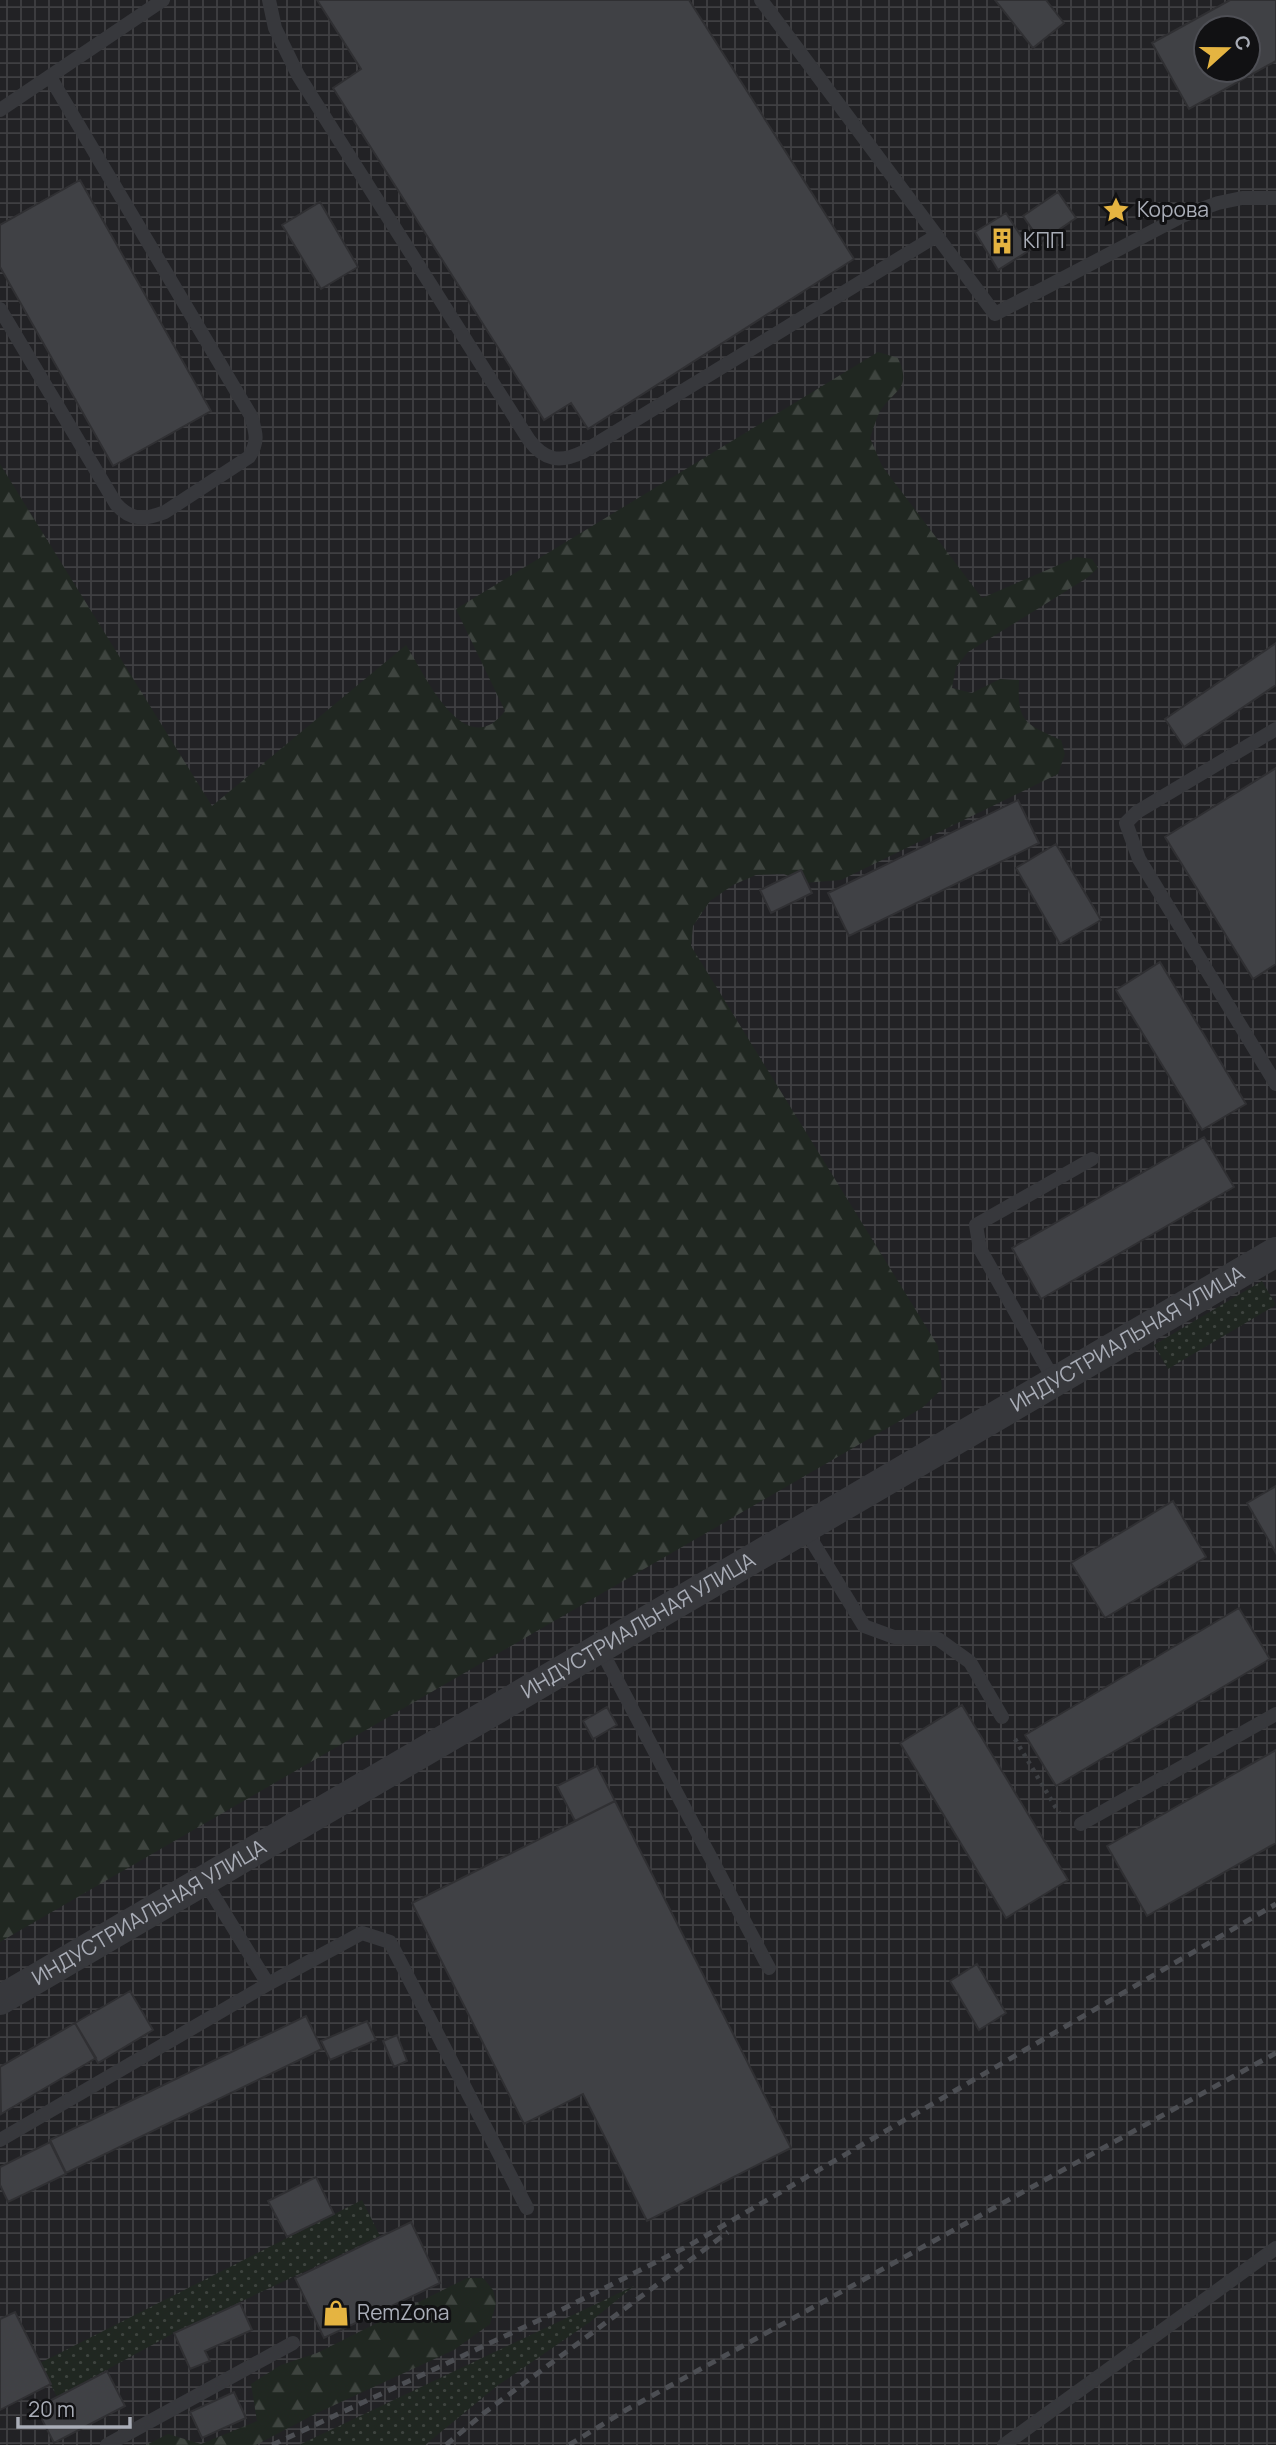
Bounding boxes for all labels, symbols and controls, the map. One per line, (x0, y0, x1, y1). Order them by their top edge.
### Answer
north arrow (1192, 14, 1262, 84)
text: С (1228, 32, 1258, 54)
place icon: Корова (1101, 195, 1131, 225)
place label: Корова (1137, 195, 1209, 223)
building icon: КПП (987, 226, 1017, 256)
place label: КПП (1023, 226, 1065, 254)
street label: ИНДУСТРИАЛЬНАЯ УЛИЦА (1005, 1259, 1249, 1418)
street label: ИНДУСТРИАЛЬНАЯ УЛИЦА (516, 1545, 760, 1704)
street label: ИНДУСТРИАЛЬНАЯ УЛИЦА (26, 1832, 271, 1991)
shop icon: RemZona (321, 2298, 351, 2328)
place label: RemZona (357, 2298, 449, 2326)
scale bar (18, 2386, 130, 2430)
text: 20 m (28, 2395, 75, 2423)

